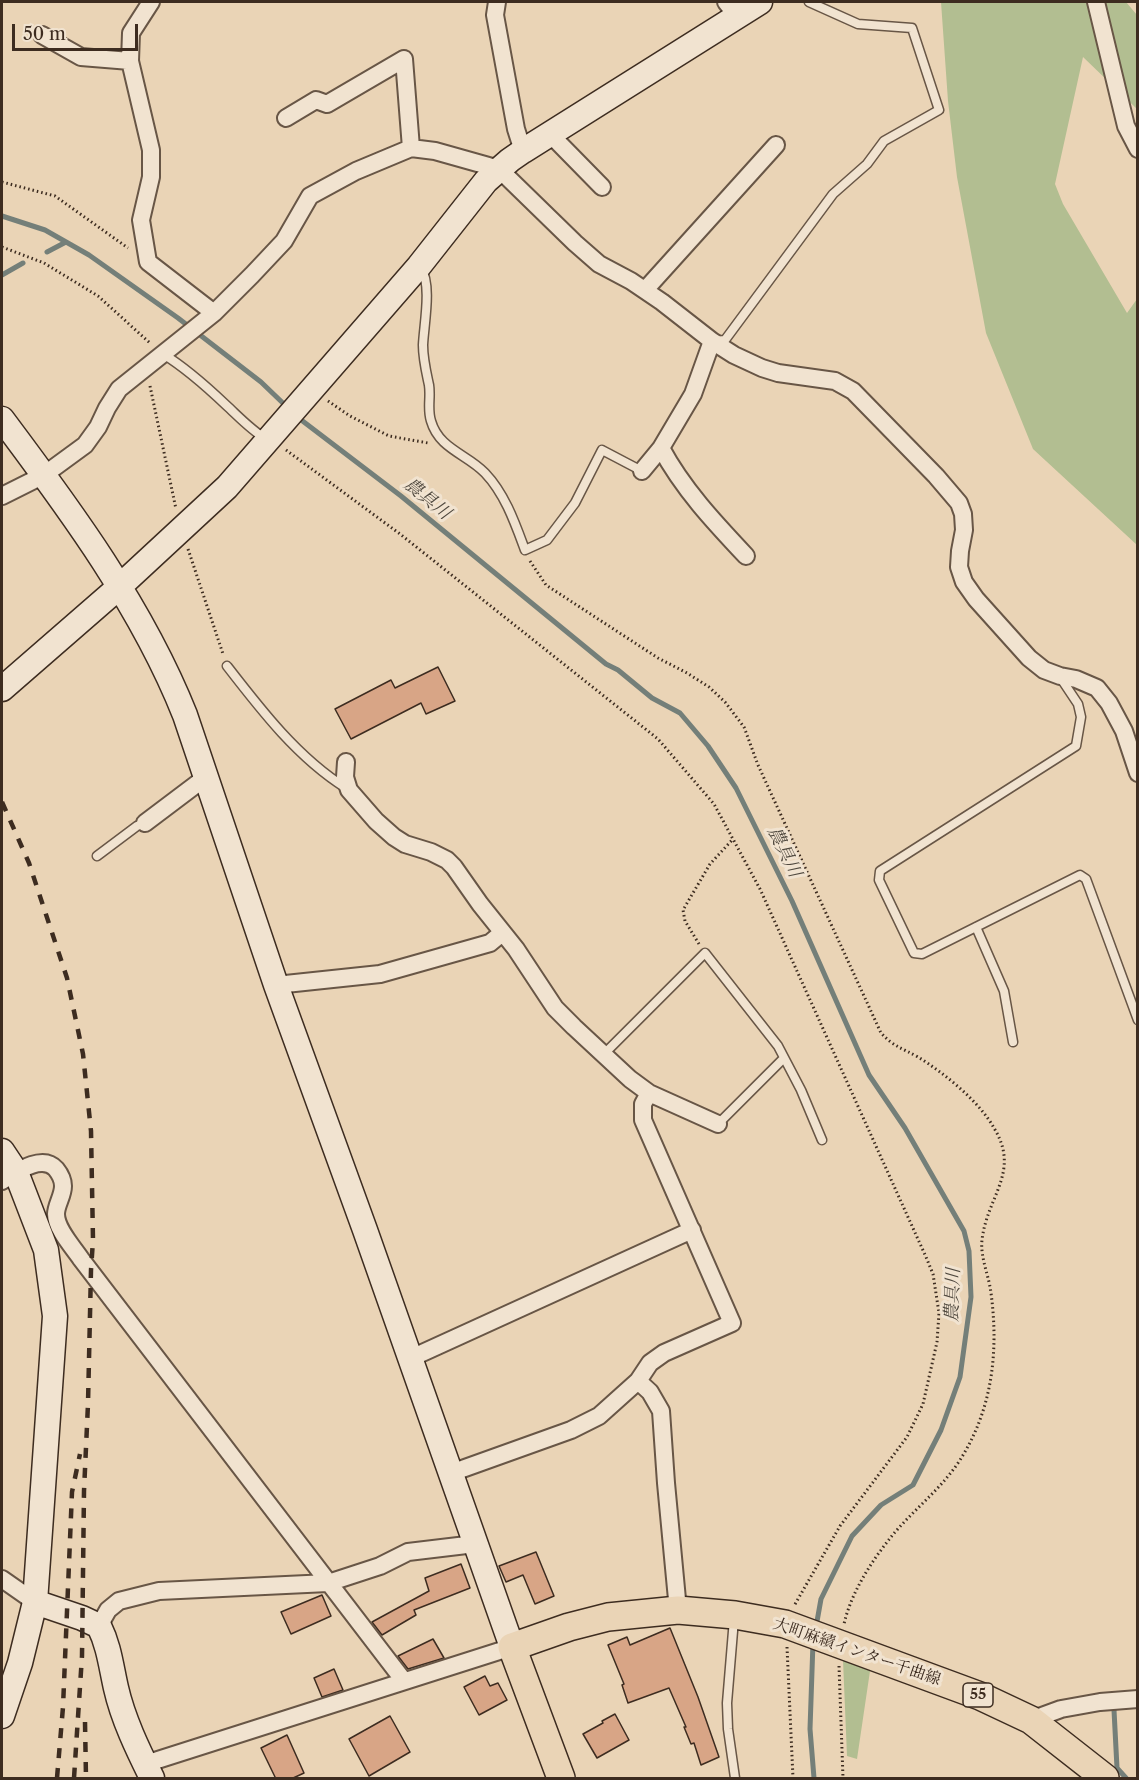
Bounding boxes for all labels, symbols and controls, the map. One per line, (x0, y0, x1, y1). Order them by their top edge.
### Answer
scale bar (15, 12, 141, 50)
text: 50 m (23, 23, 66, 45)
water label: 農具川 (399, 474, 455, 524)
water label: 農具川 (762, 823, 806, 881)
water label: 農具川 (941, 1268, 965, 1322)
street label: 大町麻績インター千曲線 (771, 1614, 943, 1690)
road number: 55 (963, 1683, 993, 1707)

